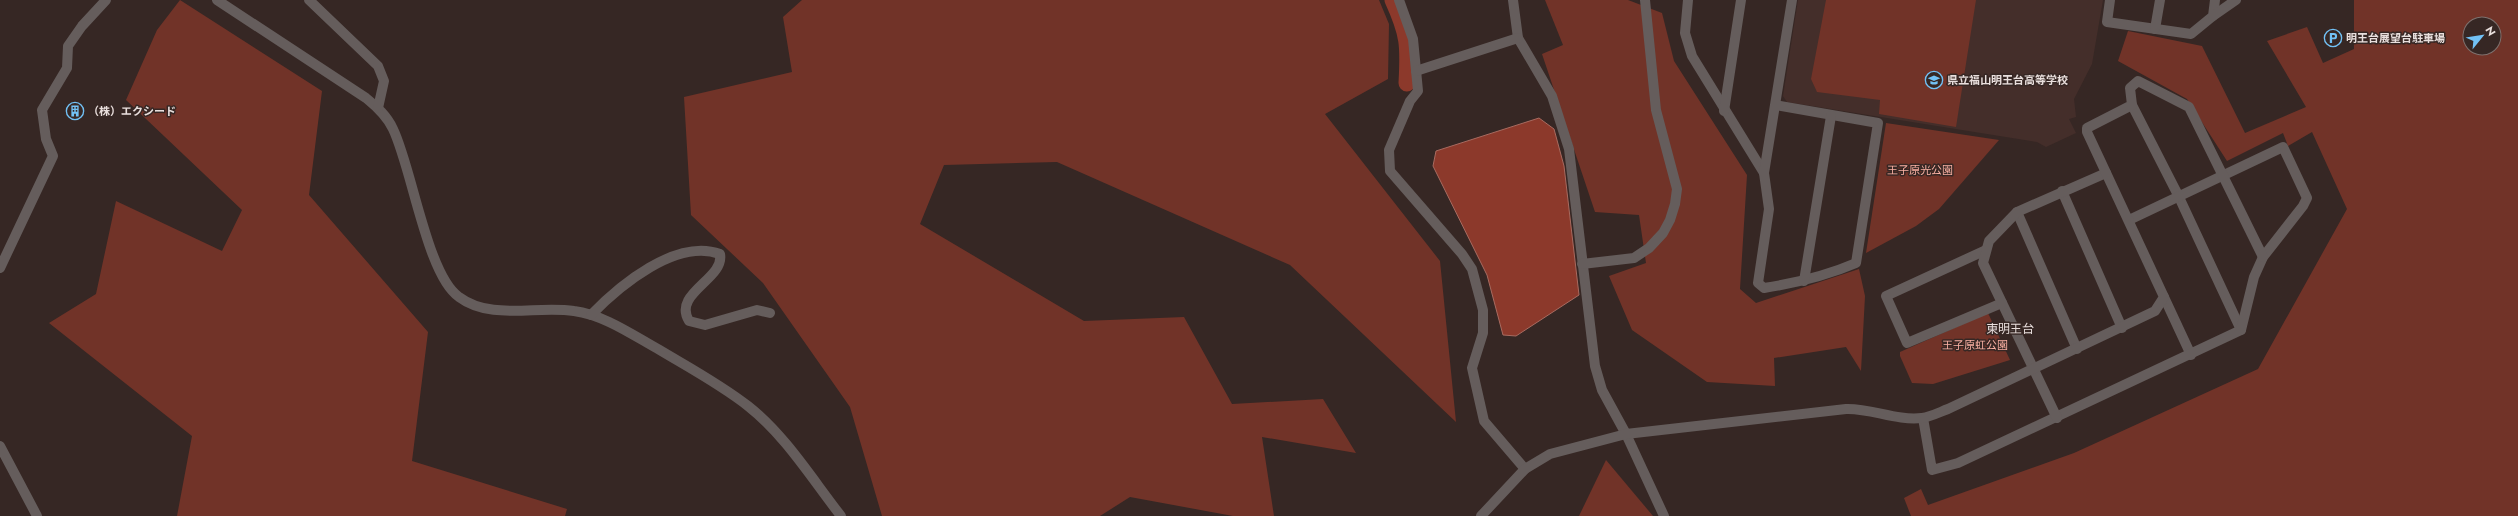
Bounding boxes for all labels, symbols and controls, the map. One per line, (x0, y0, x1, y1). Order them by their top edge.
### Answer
north arrow (2462, 16, 2502, 56)
text: N (2482, 23, 2500, 39)
parking icon: 明王台展望台駐車場 (2323, 28, 2343, 48)
place label: 明王台展望台駐車場 (2346, 30, 2445, 46)
school or university icon: 県立福山明王台高等学校 (1924, 70, 1944, 90)
place label: 県立福山明王台高等学校 (1947, 72, 2068, 88)
building icon: （株）エクシード (65, 101, 85, 121)
place label: （株）エクシード (88, 103, 176, 119)
park label: 王子原光公園 (1887, 162, 1953, 178)
district label: 東明王台 (1986, 320, 2034, 338)
park label: 王子原虹公園 (1942, 337, 2008, 353)

